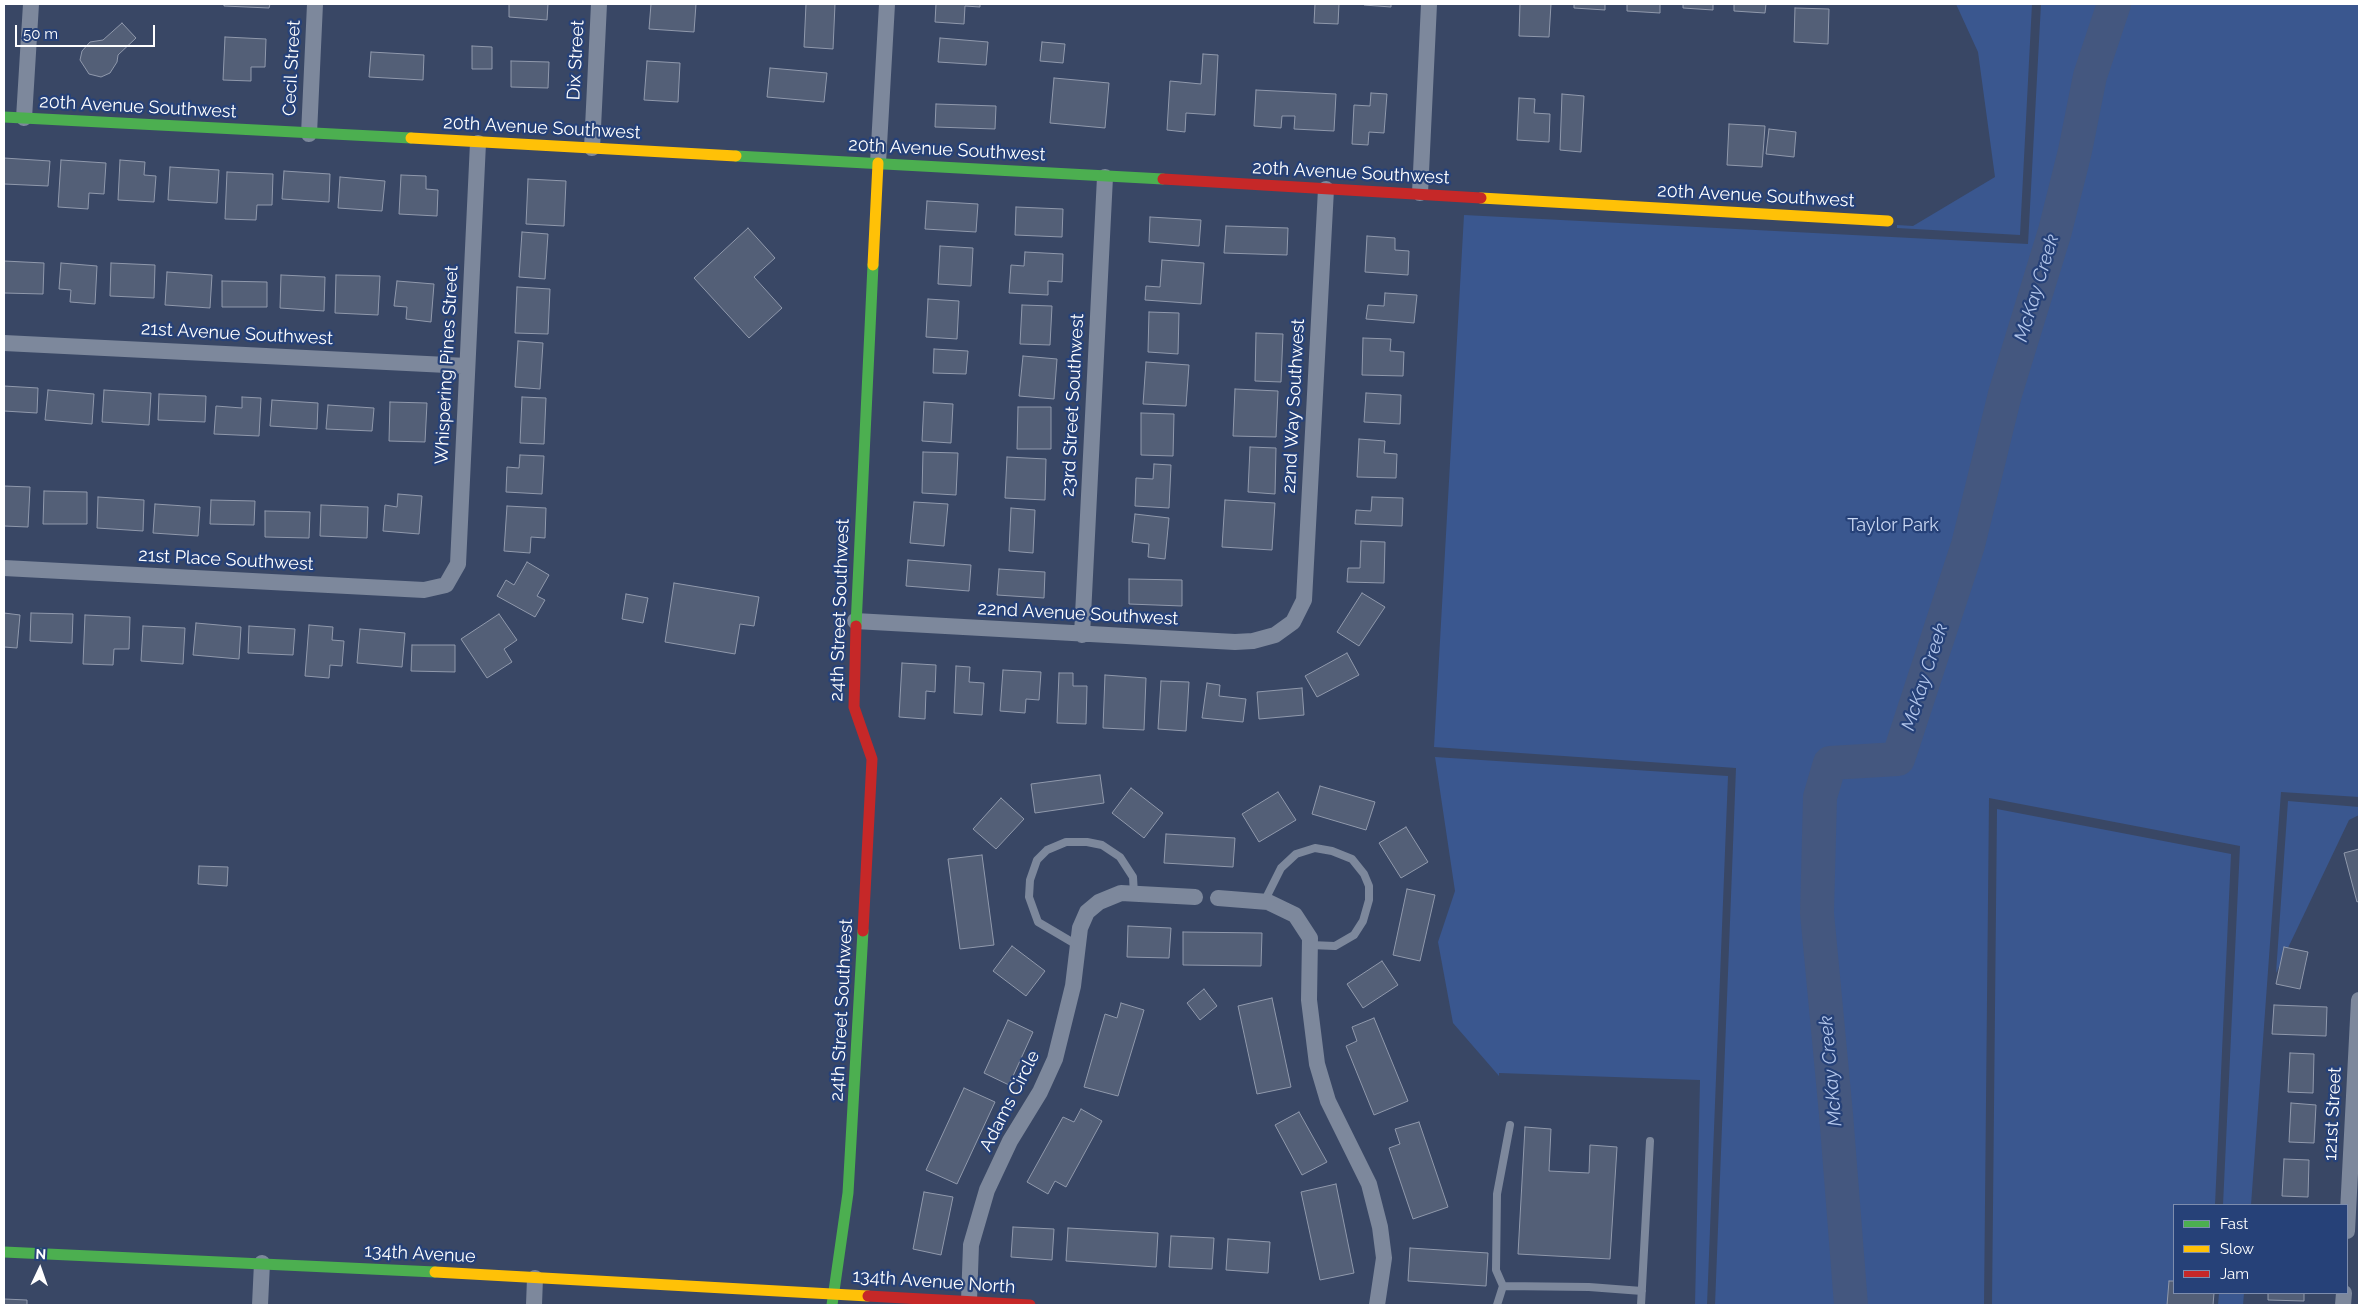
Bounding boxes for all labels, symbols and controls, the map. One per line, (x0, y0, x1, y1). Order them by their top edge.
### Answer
scale bar (18, 15, 158, 47)
street label: Cecil Street (279, 19, 305, 117)
street label: Dix Street (563, 19, 589, 101)
text: 50 m (23, 25, 58, 43)
street label: 20th Avenue Southwest (39, 91, 237, 123)
street label: 20th Avenue Southwest (443, 112, 641, 144)
street label: 20th Avenue Southwest (848, 134, 1046, 166)
street label: 20th Avenue Southwest (1252, 157, 1450, 189)
street label: 20th Avenue Southwest (1657, 180, 1855, 212)
water label: McKay Creek (2010, 231, 2064, 345)
street label: Whispering Pines Street (431, 265, 463, 465)
street label: 23rd Street Southwest (1057, 313, 1089, 497)
street label: 21st Avenue Southwest (140, 318, 334, 350)
street label: 22nd Way Southwest (1279, 318, 1309, 494)
park label: Taylor Park (1847, 515, 1939, 537)
street label: 24th Street Southwest (826, 518, 854, 702)
street label: 21st Place Southwest (138, 545, 314, 575)
street label: 22nd Avenue Southwest (977, 598, 1179, 630)
water label: McKay Creek (1897, 621, 1953, 733)
street label: 24th Street Southwest (826, 918, 858, 1102)
water label: McKay Creek (1815, 1015, 1847, 1127)
street label: Adams Circle (975, 1047, 1045, 1155)
street label: 121st Street (2320, 1066, 2346, 1162)
legend (2173, 1204, 2348, 1294)
text: Fast (2220, 1215, 2248, 1233)
street label: 134th Avenue (364, 1240, 476, 1268)
text: Slow (2220, 1240, 2254, 1258)
north arrow (15, 1244, 65, 1294)
text: N (35, 1246, 47, 1262)
text: Jam (2220, 1265, 2249, 1283)
street label: 134th Avenue North (852, 1266, 1016, 1298)

